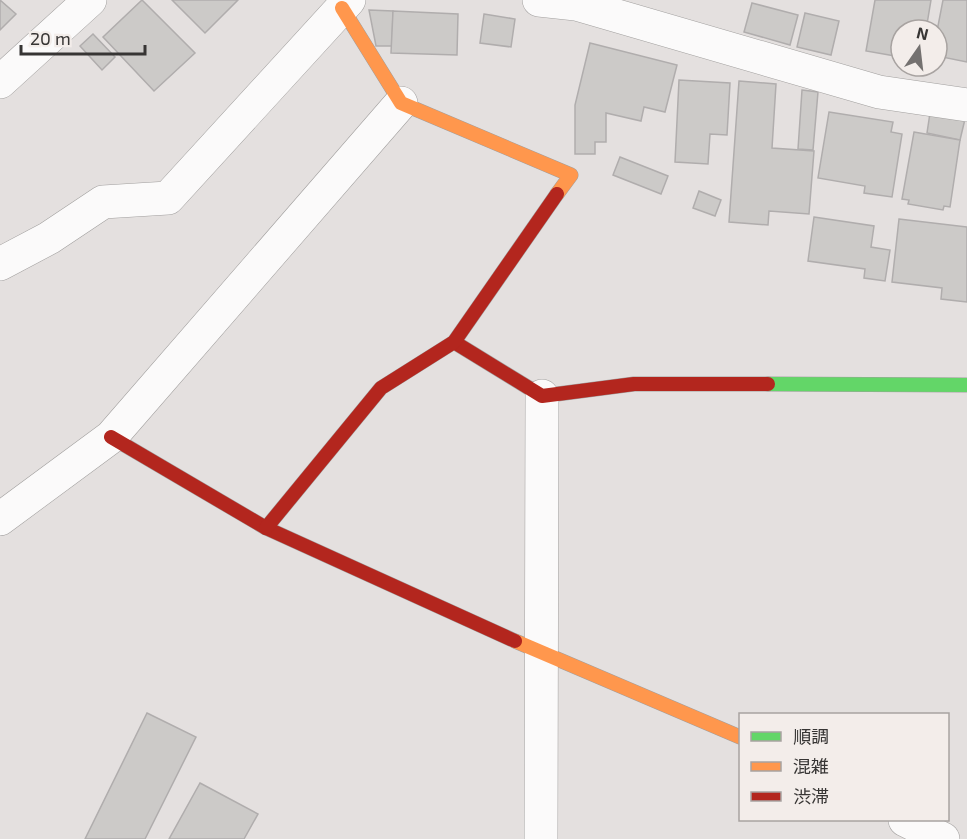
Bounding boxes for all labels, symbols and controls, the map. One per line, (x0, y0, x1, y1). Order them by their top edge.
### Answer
scale bar (21, 18, 146, 56)
north arrow (889, 18, 949, 78)
text: N (915, 22, 931, 44)
text: 20 m (30, 27, 71, 49)
legend (739, 713, 949, 821)
text: 順調 (793, 725, 829, 747)
text: 混雑 (793, 755, 829, 777)
text: 渋滞 (793, 785, 829, 807)

